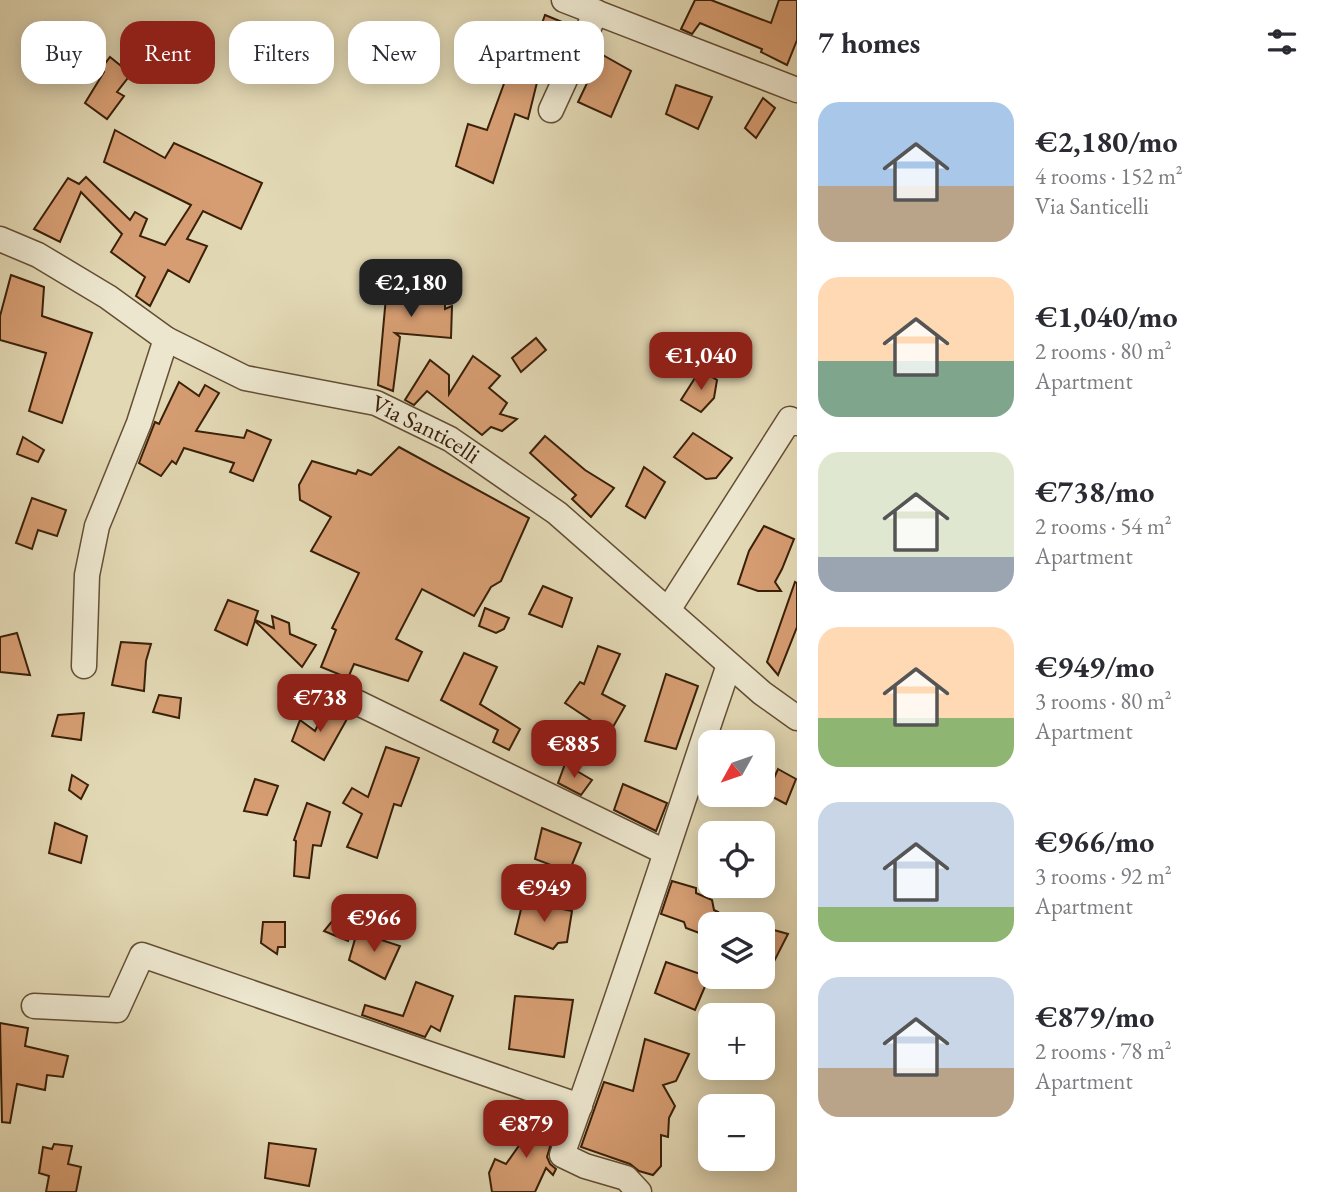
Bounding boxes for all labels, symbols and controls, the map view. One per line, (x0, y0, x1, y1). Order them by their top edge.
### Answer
chip: Buy (21, 21, 106, 84)
chip: Rent (120, 21, 215, 84)
chip: Filters (229, 21, 334, 84)
chip: New (348, 21, 440, 84)
chip: Apartment (454, 21, 604, 84)
text: 7 homes (818, 23, 920, 62)
icon: filters (1263, 23, 1301, 61)
text: €2,180/mo (1035, 122, 1178, 161)
icon: home (874, 130, 958, 214)
text: 4 rooms · 152 m² (1035, 161, 1183, 191)
text: Via Santicelli (1035, 191, 1149, 221)
pin: €2,180 (354, 260, 468, 319)
text: €2,180 (375, 267, 447, 297)
text: €1,040/mo (1035, 297, 1178, 336)
icon: home (874, 305, 958, 389)
pin: €1,040 (644, 332, 758, 392)
text: 2 rooms · 80 m² (1035, 336, 1172, 366)
text: €1,040 (665, 340, 737, 370)
text: Apartment (1035, 366, 1133, 396)
street label: Via Santicelli (366, 387, 487, 470)
text: €738/mo (1035, 472, 1154, 511)
icon: home (874, 480, 958, 564)
text: 2 rooms · 54 m² (1035, 511, 1172, 541)
text: Apartment (1035, 541, 1133, 571)
text: €949/mo (1035, 647, 1154, 686)
icon: home (874, 655, 958, 739)
pin: €738 (279, 674, 361, 734)
text: €738 (293, 682, 347, 712)
text: 3 rooms · 80 m² (1035, 686, 1172, 716)
text: Apartment (1035, 716, 1133, 746)
pin: €885 (533, 720, 615, 780)
text: €885 (547, 728, 601, 758)
north arrow (698, 730, 775, 807)
map controls (698, 730, 775, 1171)
button: locate (698, 821, 775, 898)
text: €966/mo (1035, 822, 1154, 861)
icon: home (874, 830, 958, 914)
text: 3 rooms · 92 m² (1035, 861, 1172, 891)
pin: €949 (503, 864, 585, 924)
text: €949 (517, 872, 571, 902)
text: Apartment (1035, 891, 1133, 921)
pin: €966 (333, 894, 415, 954)
text: €966 (347, 902, 401, 932)
button: layers (698, 912, 775, 989)
text: €879/mo (1035, 997, 1154, 1036)
button: + (698, 1003, 775, 1080)
icon: home (874, 1005, 958, 1089)
text: 2 rooms · 78 m² (1035, 1036, 1172, 1066)
text: Apartment (1035, 1066, 1133, 1096)
button: − (698, 1094, 775, 1171)
pin: €879 (485, 1100, 567, 1160)
text: €879 (499, 1108, 553, 1138)

